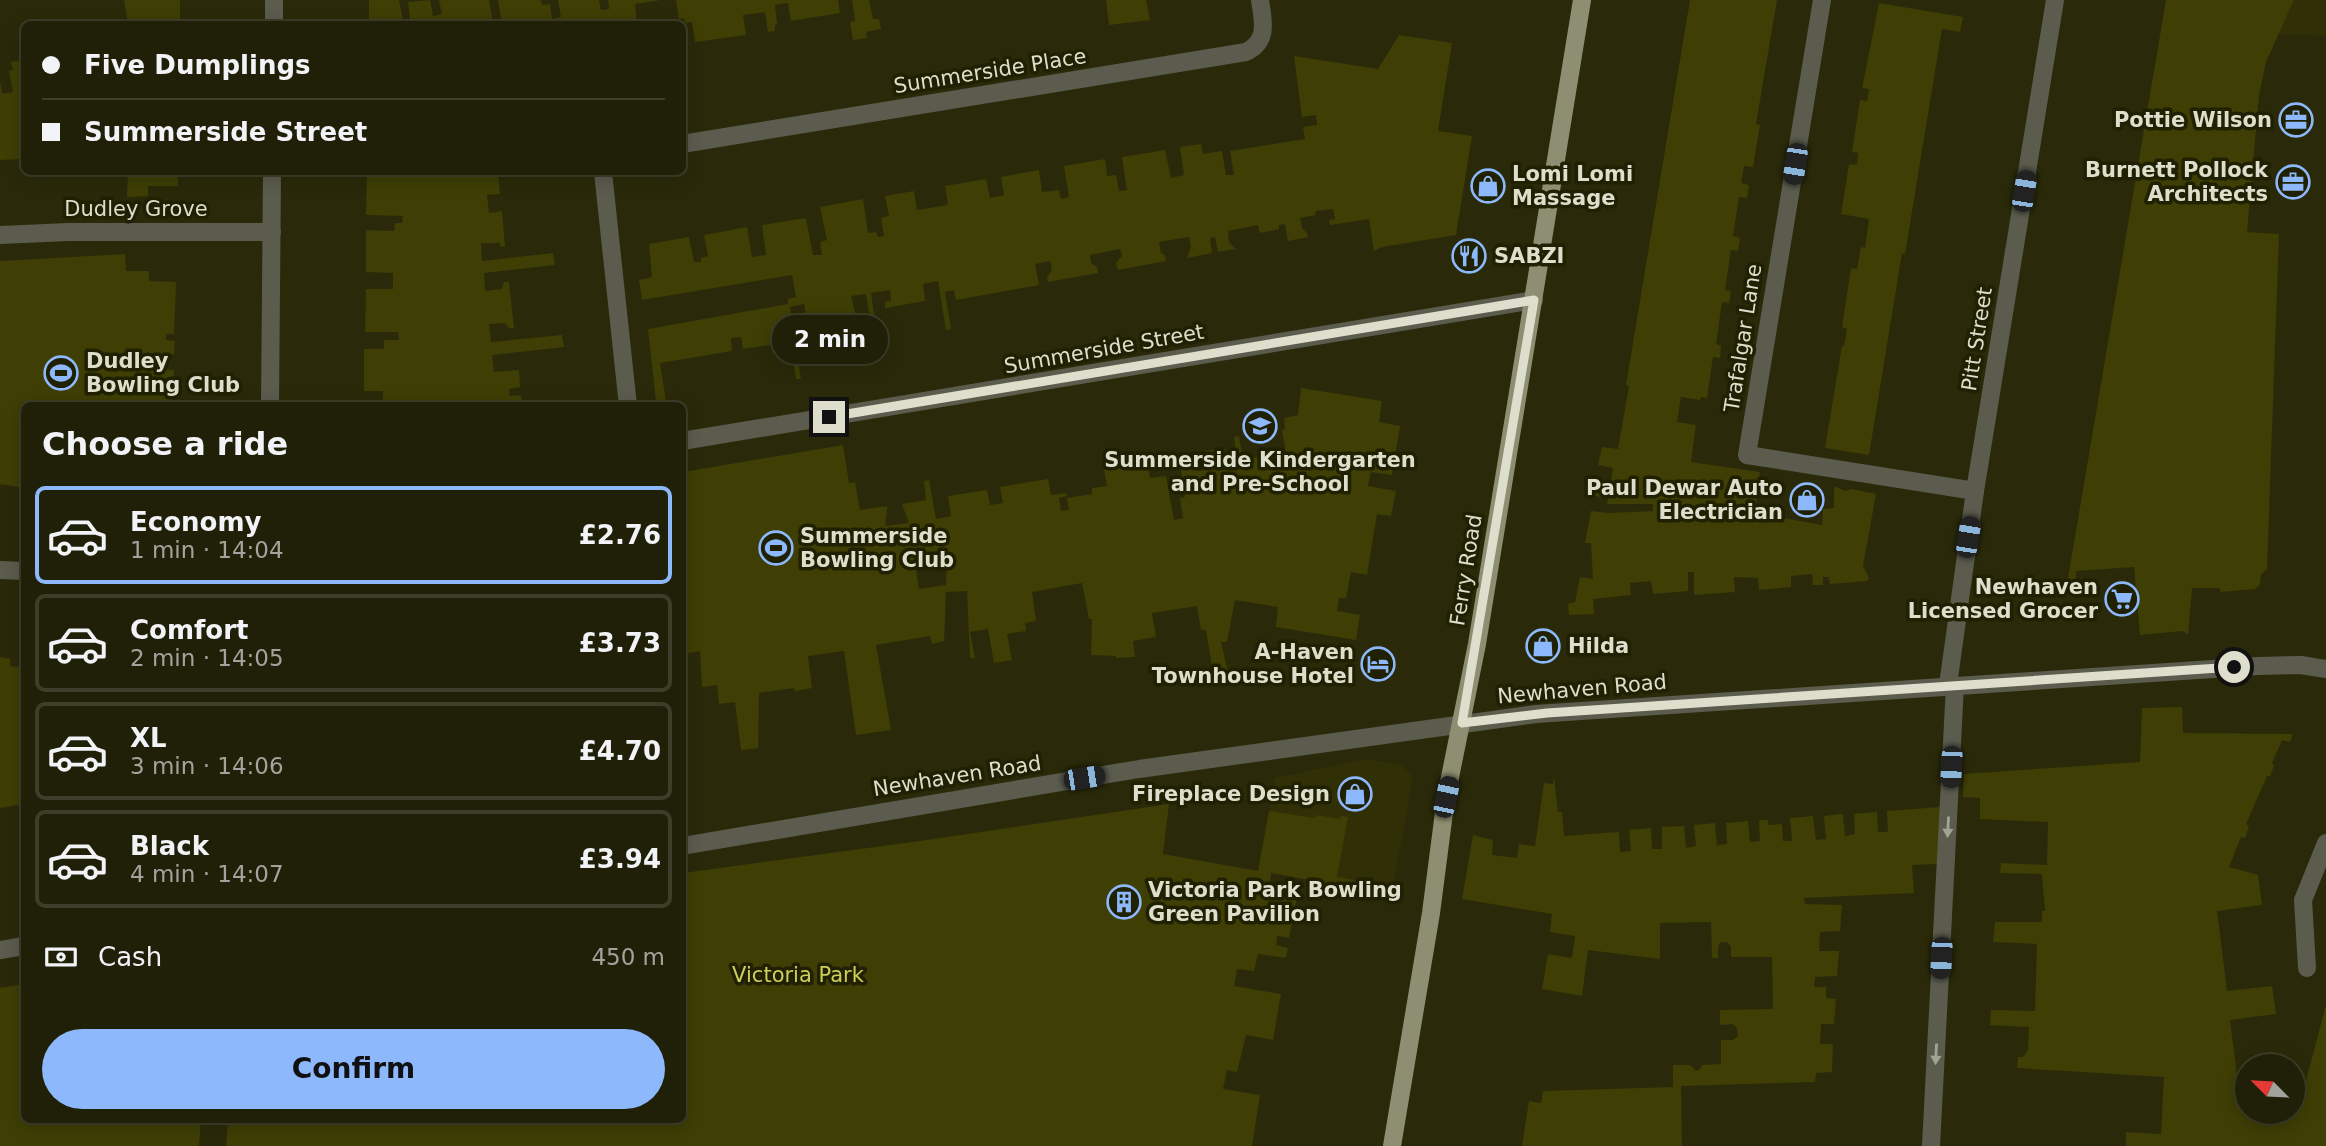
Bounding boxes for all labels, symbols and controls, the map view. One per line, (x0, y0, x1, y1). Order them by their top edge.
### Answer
street label: Summerside Place (892, 44, 1088, 98)
text: Five Dumplings (84, 50, 311, 80)
office icon: Pottie Wilson (2277, 101, 2315, 139)
place label: Pottie Wilson (2114, 108, 2272, 132)
text: Summerside Street (84, 117, 367, 147)
car (1782, 142, 1809, 186)
place label: Burnett Pollock Architects (2085, 158, 2269, 206)
place label: Lomi Lomi Massage (1512, 162, 1633, 210)
office icon: Burnett Pollock Architects (2274, 163, 2312, 201)
shop icon: Lomi Lomi Massage (1469, 167, 1507, 205)
car (2011, 169, 2038, 213)
street label: Dudley Grove (64, 197, 208, 221)
restaurant icon: SABZI (1450, 237, 1488, 275)
place label: SABZI (1494, 244, 1564, 268)
street label: Trafalgar Lane (1719, 262, 1767, 415)
street label: Pitt Street (1957, 285, 1997, 393)
callout: 2 min (771, 316, 887, 364)
street label: Summerside Street (1002, 320, 1206, 378)
text: 2 min (794, 326, 866, 352)
place label: Dudley Bowling Club (86, 349, 240, 397)
sports icon: Dudley Bowling Club (42, 354, 80, 392)
route end (813, 401, 845, 433)
school or university icon: Summerside Kindergarten and Pre-School (1241, 407, 1279, 445)
text: Choose a ride (42, 425, 288, 463)
place label: Summerside Kindergarten and Pre-School (1104, 448, 1416, 496)
place label: Paul Dewar Auto Electrician (1586, 476, 1783, 524)
shop icon: Paul Dewar Auto Electrician (1788, 481, 1826, 519)
icon: car (46, 504, 109, 567)
text: Economy (130, 507, 261, 537)
street label: Ferry Road (1445, 513, 1487, 627)
car (1955, 515, 1982, 559)
text: £2.76 (579, 520, 661, 550)
place label: Summerside Bowling Club (800, 524, 954, 572)
sports icon: Summerside Bowling Club (757, 529, 795, 567)
text: 1 min · 14:04 (130, 537, 284, 563)
place label: Newhaven Licensed Grocer (1908, 575, 2099, 623)
supermarket icon: Newhaven Licensed Grocer (2103, 580, 2141, 618)
icon: car (46, 612, 109, 675)
text: Comfort (130, 615, 248, 645)
shop icon: Hilda (1524, 627, 1562, 665)
text: £3.73 (579, 628, 661, 658)
place label: Hilda (1568, 634, 1629, 658)
place label: A-Haven Townhouse Hotel (1152, 640, 1354, 688)
text: 2 min · 14:05 (130, 645, 284, 671)
hotel icon: A-Haven Townhouse Hotel (1359, 645, 1397, 683)
route start (2218, 651, 2250, 683)
street label: Newhaven Road (1496, 670, 1668, 708)
icon: car (46, 720, 109, 783)
text: XL (130, 723, 167, 753)
text: £4.70 (579, 736, 661, 766)
car (1940, 745, 1963, 789)
street label: Newhaven Road (871, 751, 1043, 801)
text: 3 min · 14:06 (130, 753, 284, 779)
car (1062, 764, 1107, 792)
car (1432, 774, 1461, 820)
shop icon: Fireplace Design (1336, 775, 1374, 813)
place label: Fireplace Design (1132, 782, 1330, 806)
one-way arrow (1942, 816, 1953, 838)
icon: car (46, 828, 109, 891)
text: Black (130, 831, 209, 861)
text: £3.94 (579, 844, 661, 874)
text: 4 min · 14:07 (130, 861, 284, 887)
place label: Victoria Park Bowling Green Pavilion (1148, 878, 1402, 926)
building icon: Victoria Park Bowling Green Pavilion (1105, 883, 1143, 921)
car (1930, 936, 1953, 980)
icon: cash (42, 938, 80, 976)
text: Cash (98, 942, 162, 972)
text: 450 m (591, 944, 665, 970)
park label: Victoria Park (732, 963, 865, 987)
button: Confirm (42, 1029, 665, 1109)
one-way arrow (1930, 1043, 1941, 1065)
north arrow (2235, 1054, 2305, 1124)
map controls (2235, 1054, 2305, 1124)

